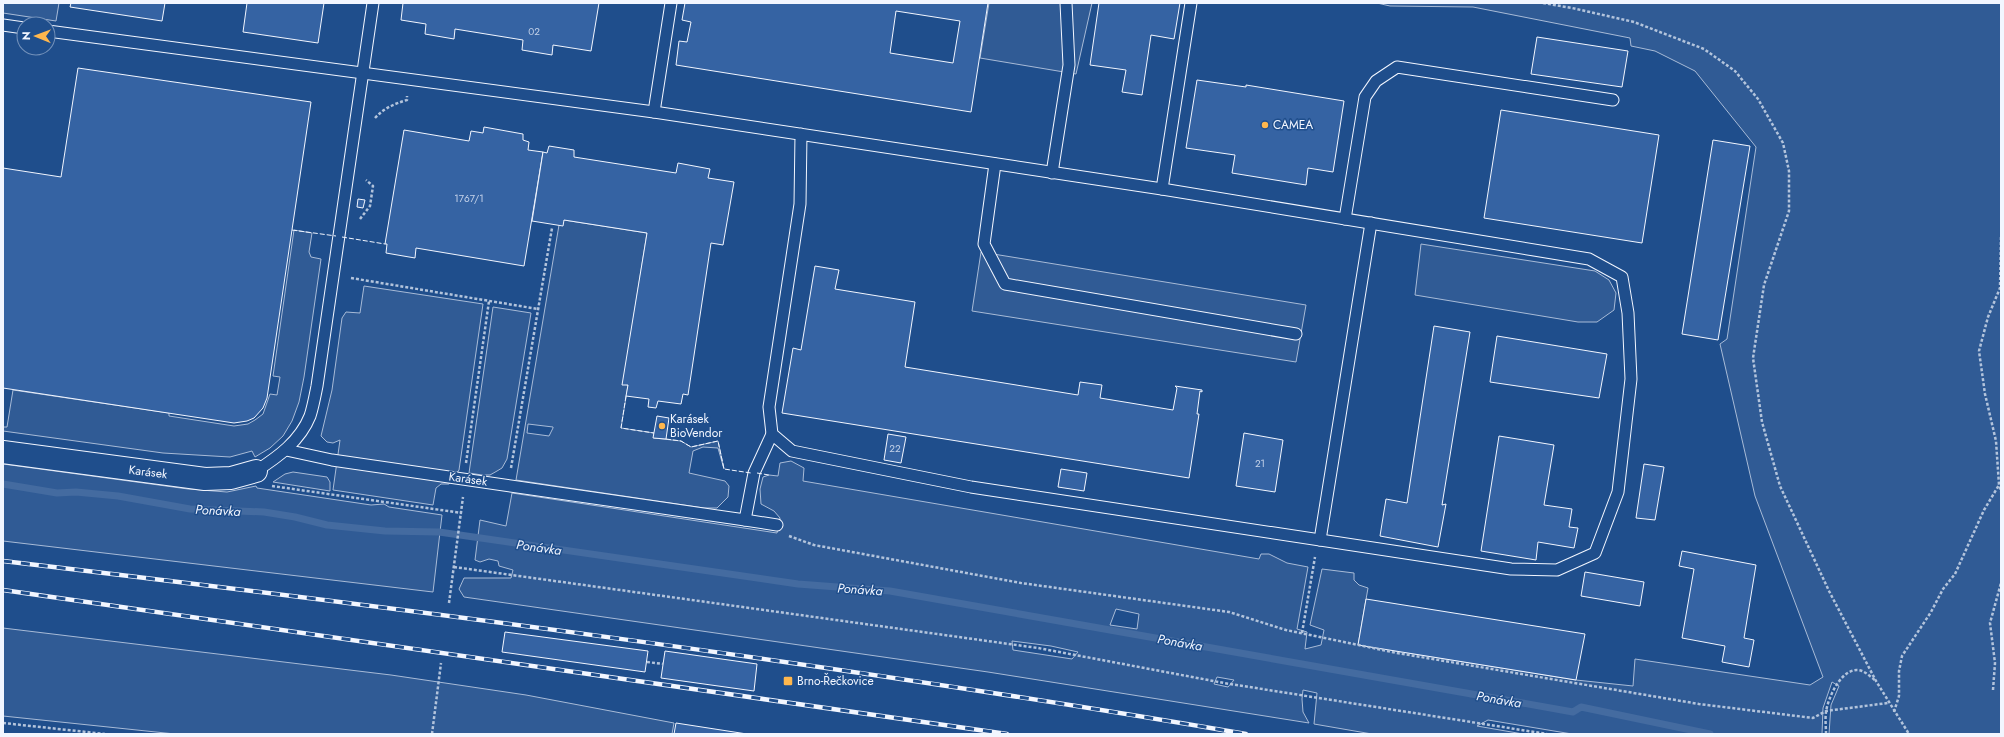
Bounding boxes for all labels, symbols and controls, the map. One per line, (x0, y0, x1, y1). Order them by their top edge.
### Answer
north arrow (16, 16, 56, 56)
house number: 02 (528, 24, 540, 39)
text: N (18, 31, 34, 40)
place label: CAMEA (1273, 116, 1313, 134)
marker: CAMEA (1260, 120, 1270, 130)
house number: 1767/1 (454, 191, 484, 206)
place label: Karásek BioVendor (670, 410, 723, 442)
marker: Karásek BioVendor (657, 421, 667, 431)
house number: 22 (889, 441, 901, 456)
house number: 21 (1255, 456, 1265, 471)
street label: Karásek (128, 461, 169, 483)
street label: Karásek (448, 467, 489, 491)
water label: Ponávka (195, 500, 241, 521)
water label: Ponávka (515, 535, 563, 560)
water label: Ponávka (837, 578, 883, 601)
water label: Ponávka (1156, 629, 1204, 656)
place label: Brno-Řečkovice (797, 672, 874, 690)
marker: Brno-Řečkovice (782, 675, 794, 687)
water label: Ponávka (1475, 686, 1523, 713)

